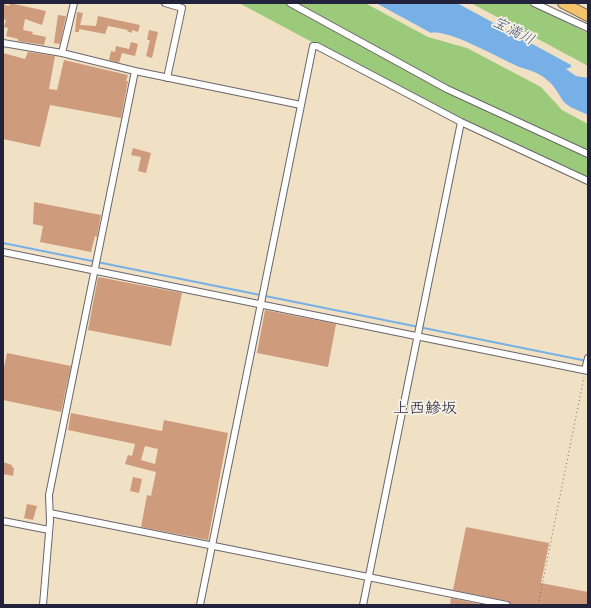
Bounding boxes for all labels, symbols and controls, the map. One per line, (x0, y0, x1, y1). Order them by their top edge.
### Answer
water label: 宝満川 (489, 14, 537, 50)
district label: 上西鰺坂 (393, 400, 457, 420)

